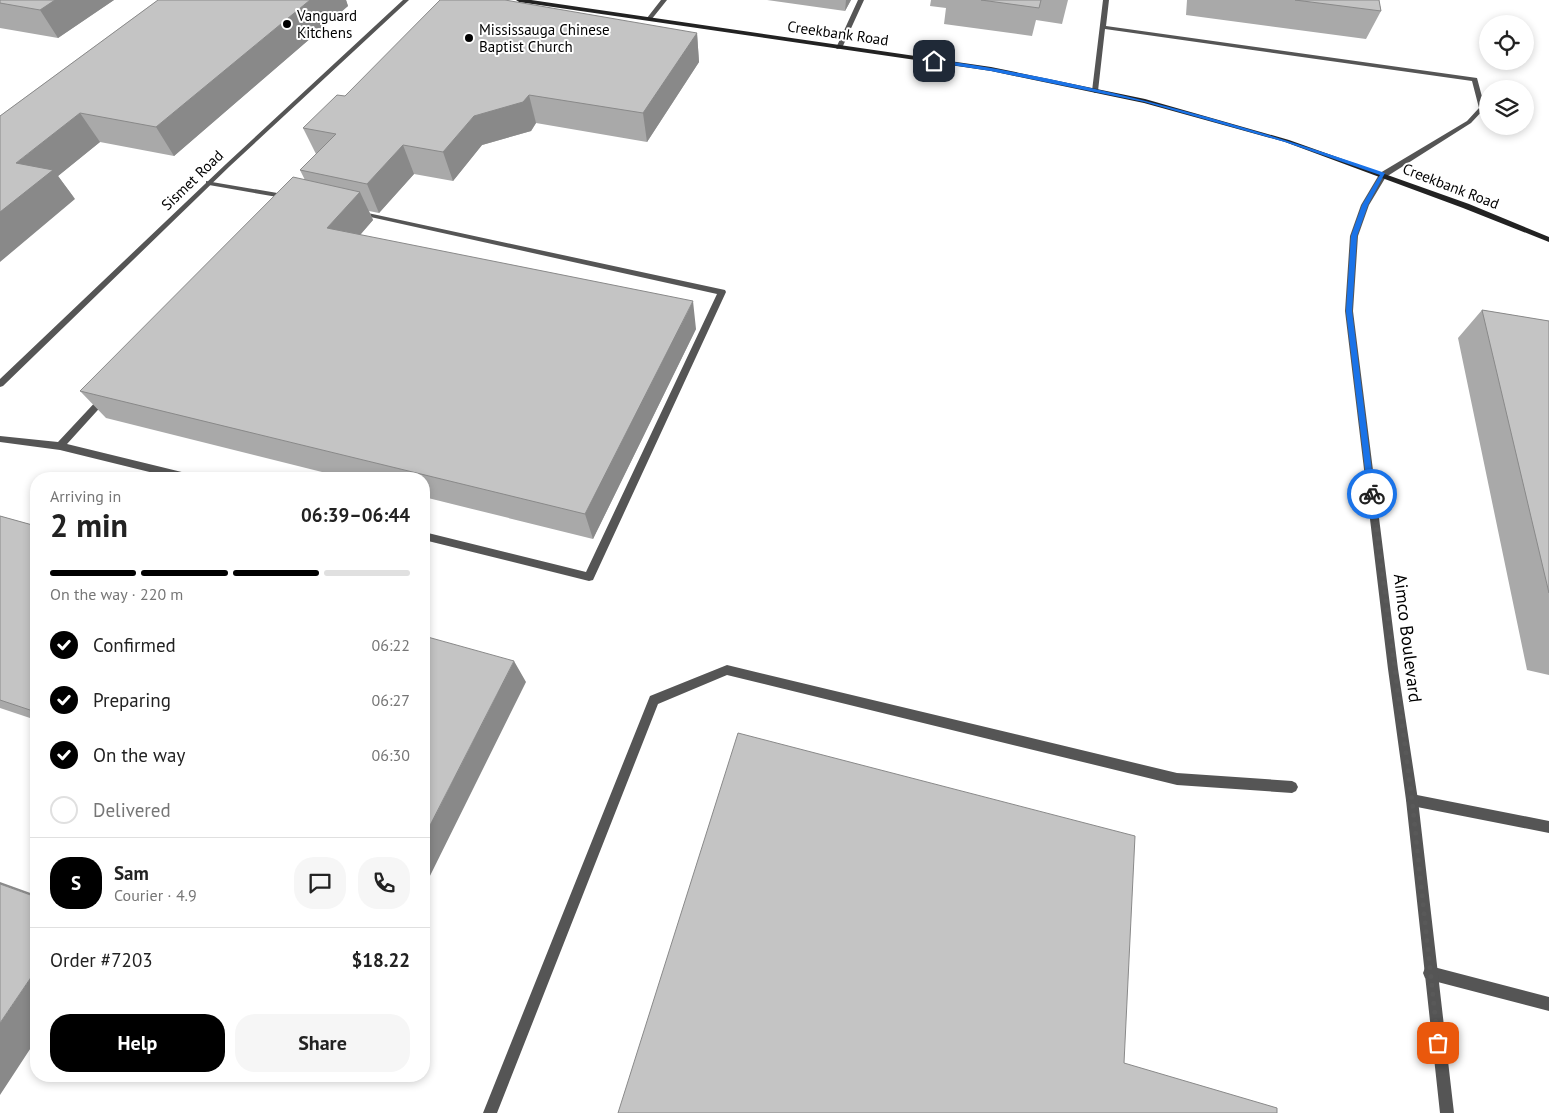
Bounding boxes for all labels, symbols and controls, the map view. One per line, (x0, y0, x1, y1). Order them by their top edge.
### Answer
place label: Vanguard Kitchens (296, 6, 357, 42)
map controls (1479, 15, 1534, 135)
button: locate (1479, 15, 1534, 70)
street label: Creekbank Road (786, 17, 890, 49)
marker: Vanguard Kitchens (281, 18, 293, 30)
place label: Mississauga Chinese Baptist Church (479, 20, 610, 56)
marker: Mississauga Chinese Baptist Church (463, 32, 475, 44)
pin (913, 40, 955, 82)
icon: home (920, 47, 948, 75)
button: layers (1479, 80, 1534, 135)
street label: Sismet Road (157, 146, 227, 214)
street label: Creekbank Road (1400, 159, 1502, 213)
courier (1347, 469, 1397, 519)
icon: bike (1358, 480, 1386, 508)
text: Arriving in (50, 486, 121, 506)
text: 06:39–06:44 (301, 503, 410, 527)
text: 2 min (50, 504, 128, 546)
street label: Aimco Boulevard (1389, 572, 1427, 704)
text: On the way · 220 m (50, 584, 183, 604)
icon: check (50, 631, 78, 659)
text: Confirmed (93, 633, 176, 657)
text: 06:22 (372, 635, 410, 655)
icon: check (50, 686, 78, 714)
text: Preparing (93, 688, 171, 712)
text: 06:27 (372, 690, 410, 710)
icon: check (50, 741, 78, 769)
text: On the way (93, 743, 185, 767)
text: 06:30 (372, 745, 410, 765)
text: Delivered (93, 798, 171, 822)
button: chat (294, 857, 346, 909)
button: phone (358, 857, 410, 909)
text: Sam (114, 861, 149, 885)
text: S (71, 871, 81, 895)
text: Courier · 4.9 (114, 885, 197, 905)
text: Order #7203 (50, 948, 153, 972)
text: $18.22 (351, 948, 410, 972)
button: Help (50, 1014, 225, 1072)
button: Share (235, 1014, 410, 1072)
pin (1417, 1022, 1459, 1064)
icon: bag (1424, 1029, 1452, 1057)

